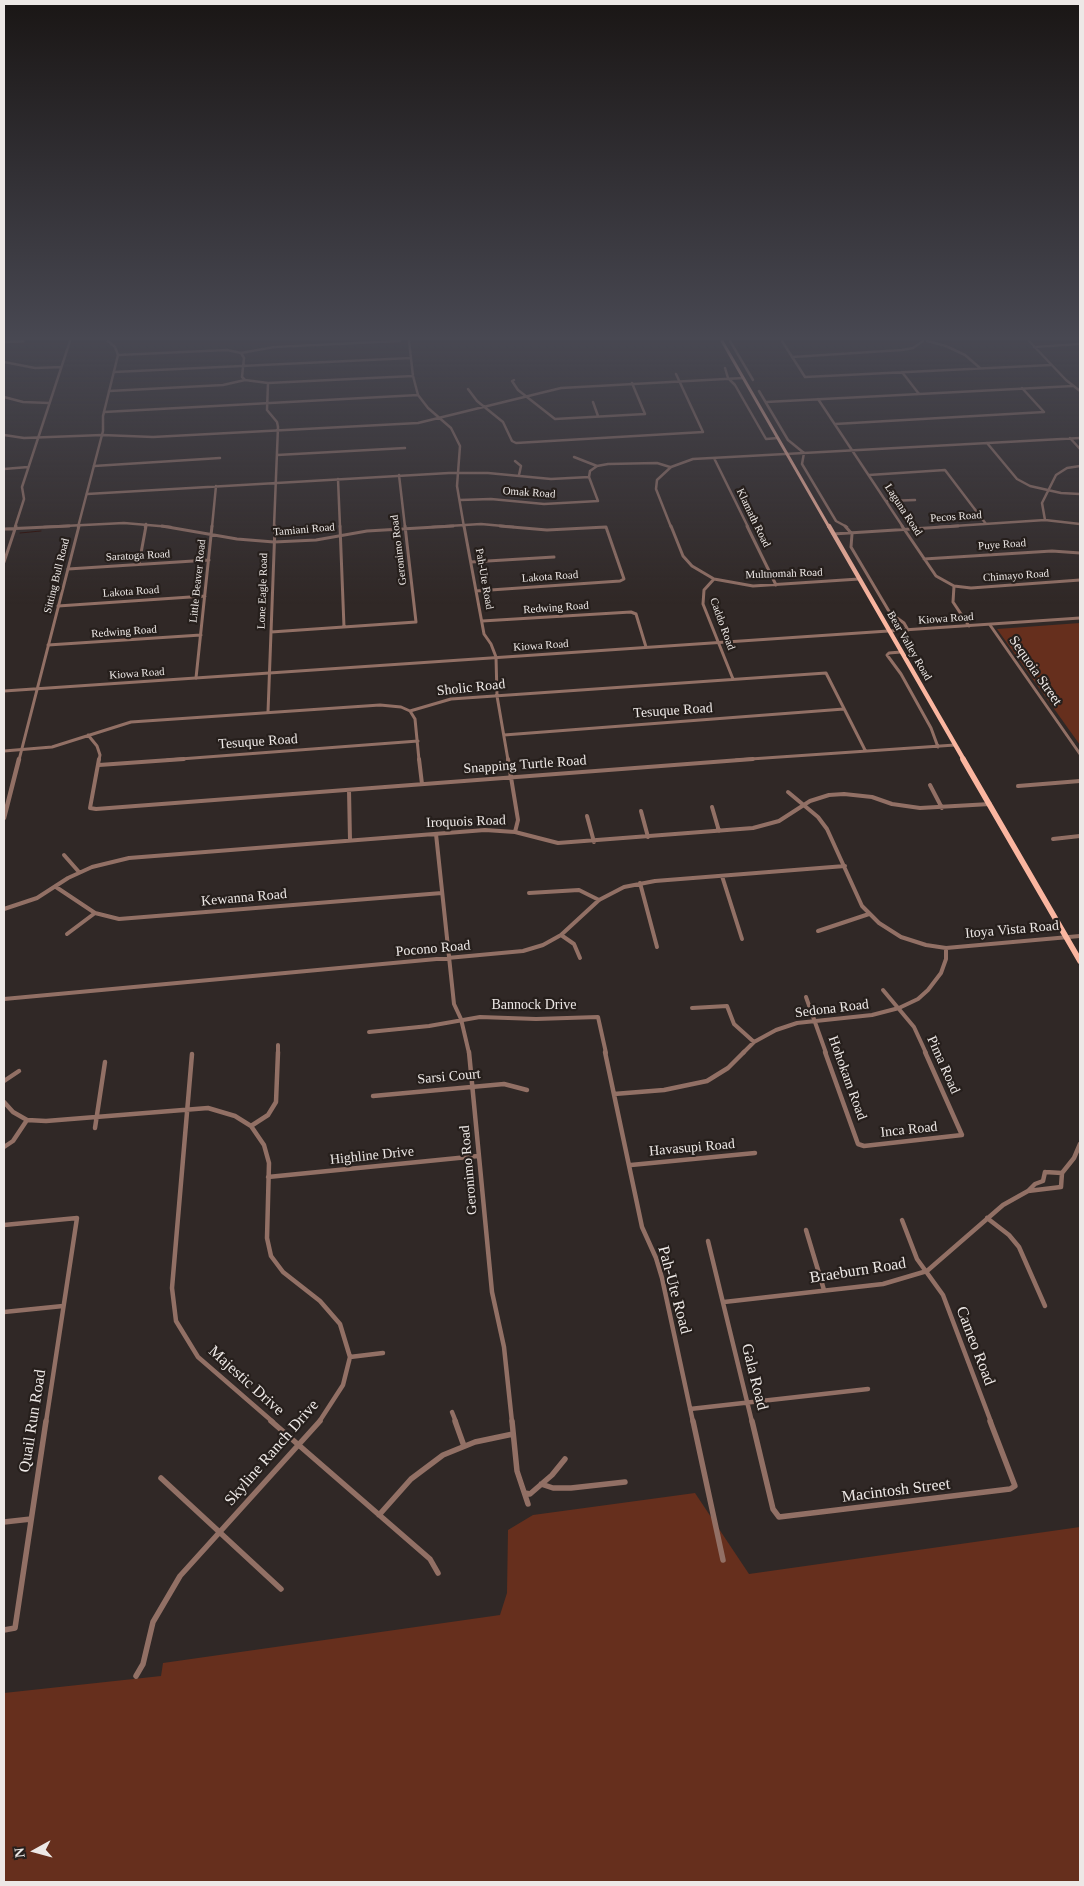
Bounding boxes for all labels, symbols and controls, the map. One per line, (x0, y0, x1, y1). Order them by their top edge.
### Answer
street label: Laguna Road (881, 482, 925, 538)
street label: Omak Road (502, 485, 556, 501)
street label: Klamath Road (733, 486, 773, 550)
street label: Pecos Road (930, 509, 982, 525)
street label: Geronimo Road (388, 514, 410, 586)
street label: Tamiani Road (273, 521, 335, 539)
street label: Sitting Bull Road (41, 537, 73, 615)
street label: Puye Road (978, 537, 1026, 553)
street label: Little Beaver Road (187, 539, 209, 623)
street label: Pah-Ute Road (472, 547, 496, 611)
street label: Saratoga Road (105, 548, 171, 564)
street label: Lone Eagle Road (255, 553, 271, 629)
street label: Multnomah Road (745, 566, 823, 582)
street label: Chimayo Road (982, 567, 1050, 585)
street label: Lakota Road (521, 568, 579, 586)
street label: Lakota Road (102, 583, 160, 601)
street label: Caddo Road (706, 596, 738, 652)
street label: Redwing Road (523, 599, 589, 617)
street label: Bear Valley Road (884, 609, 934, 683)
street label: Kiowa Road (918, 610, 974, 628)
street label: Redwing Road (91, 623, 157, 641)
street label: Sequoia Street (1005, 633, 1065, 709)
street label: Kiowa Road (513, 637, 569, 655)
street label: Kiowa Road (109, 665, 165, 683)
street label: Sholic Road (436, 676, 506, 700)
street label: Tesuque Road (633, 700, 713, 722)
street label: Tesuque Road (218, 731, 298, 753)
street label: Snapping Turtle Road (463, 752, 587, 778)
street label: Iroquois Road (426, 812, 506, 832)
street label: Kewanna Road (200, 886, 288, 910)
street label: Itoya Vista Road (964, 918, 1060, 942)
street label: Pocono Road (395, 937, 471, 961)
street label: Sedona Road (794, 996, 870, 1022)
street label: Bannock Drive (491, 997, 577, 1013)
street label: Pima Road (923, 1033, 963, 1097)
street label: Hohokam Road (824, 1034, 870, 1122)
street label: Sarsi Court (417, 1066, 481, 1088)
street label: Inca Road (880, 1119, 938, 1141)
street label: Geronimo Road (457, 1125, 481, 1215)
street label: Havasupi Road (648, 1136, 736, 1160)
street label: Highline Drive (329, 1143, 415, 1169)
street label: Pah-Ute Road (653, 1244, 695, 1336)
street label: Braeburn Road (808, 1254, 908, 1288)
street label: Cameo Road (951, 1304, 999, 1388)
street label: Majestic Drive (204, 1342, 288, 1420)
street label: Gala Road (736, 1342, 772, 1412)
street label: Quail Run Road (15, 1368, 51, 1474)
street label: Skyline Ranch Drive (221, 1396, 323, 1510)
street label: Macintosh Street (841, 1475, 951, 1507)
north arrow (10, 1826, 60, 1876)
text: N (12, 1847, 28, 1859)

